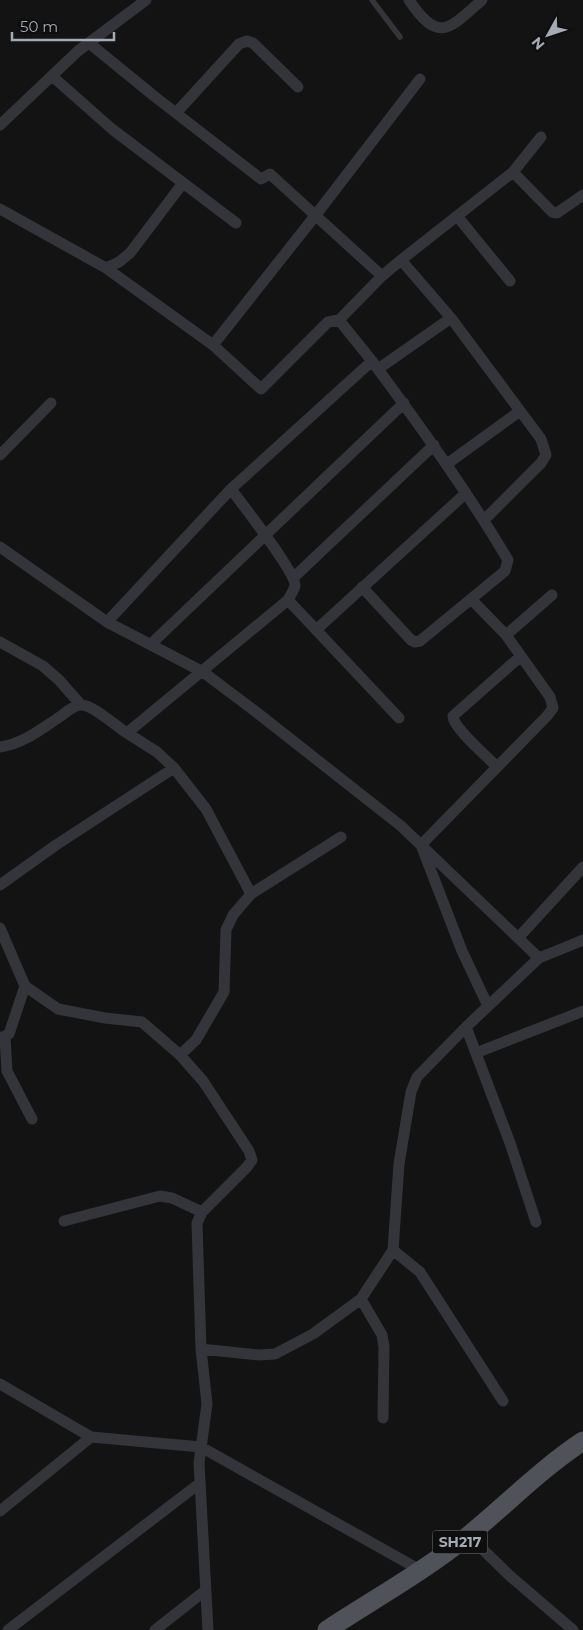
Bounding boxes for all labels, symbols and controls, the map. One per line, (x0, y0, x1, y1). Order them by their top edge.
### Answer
scale bar (12, 10, 115, 42)
north arrow (523, 10, 573, 60)
text: 50 m (20, 17, 58, 36)
text: N (528, 33, 549, 53)
road number: SH217 (432, 1530, 488, 1554)

